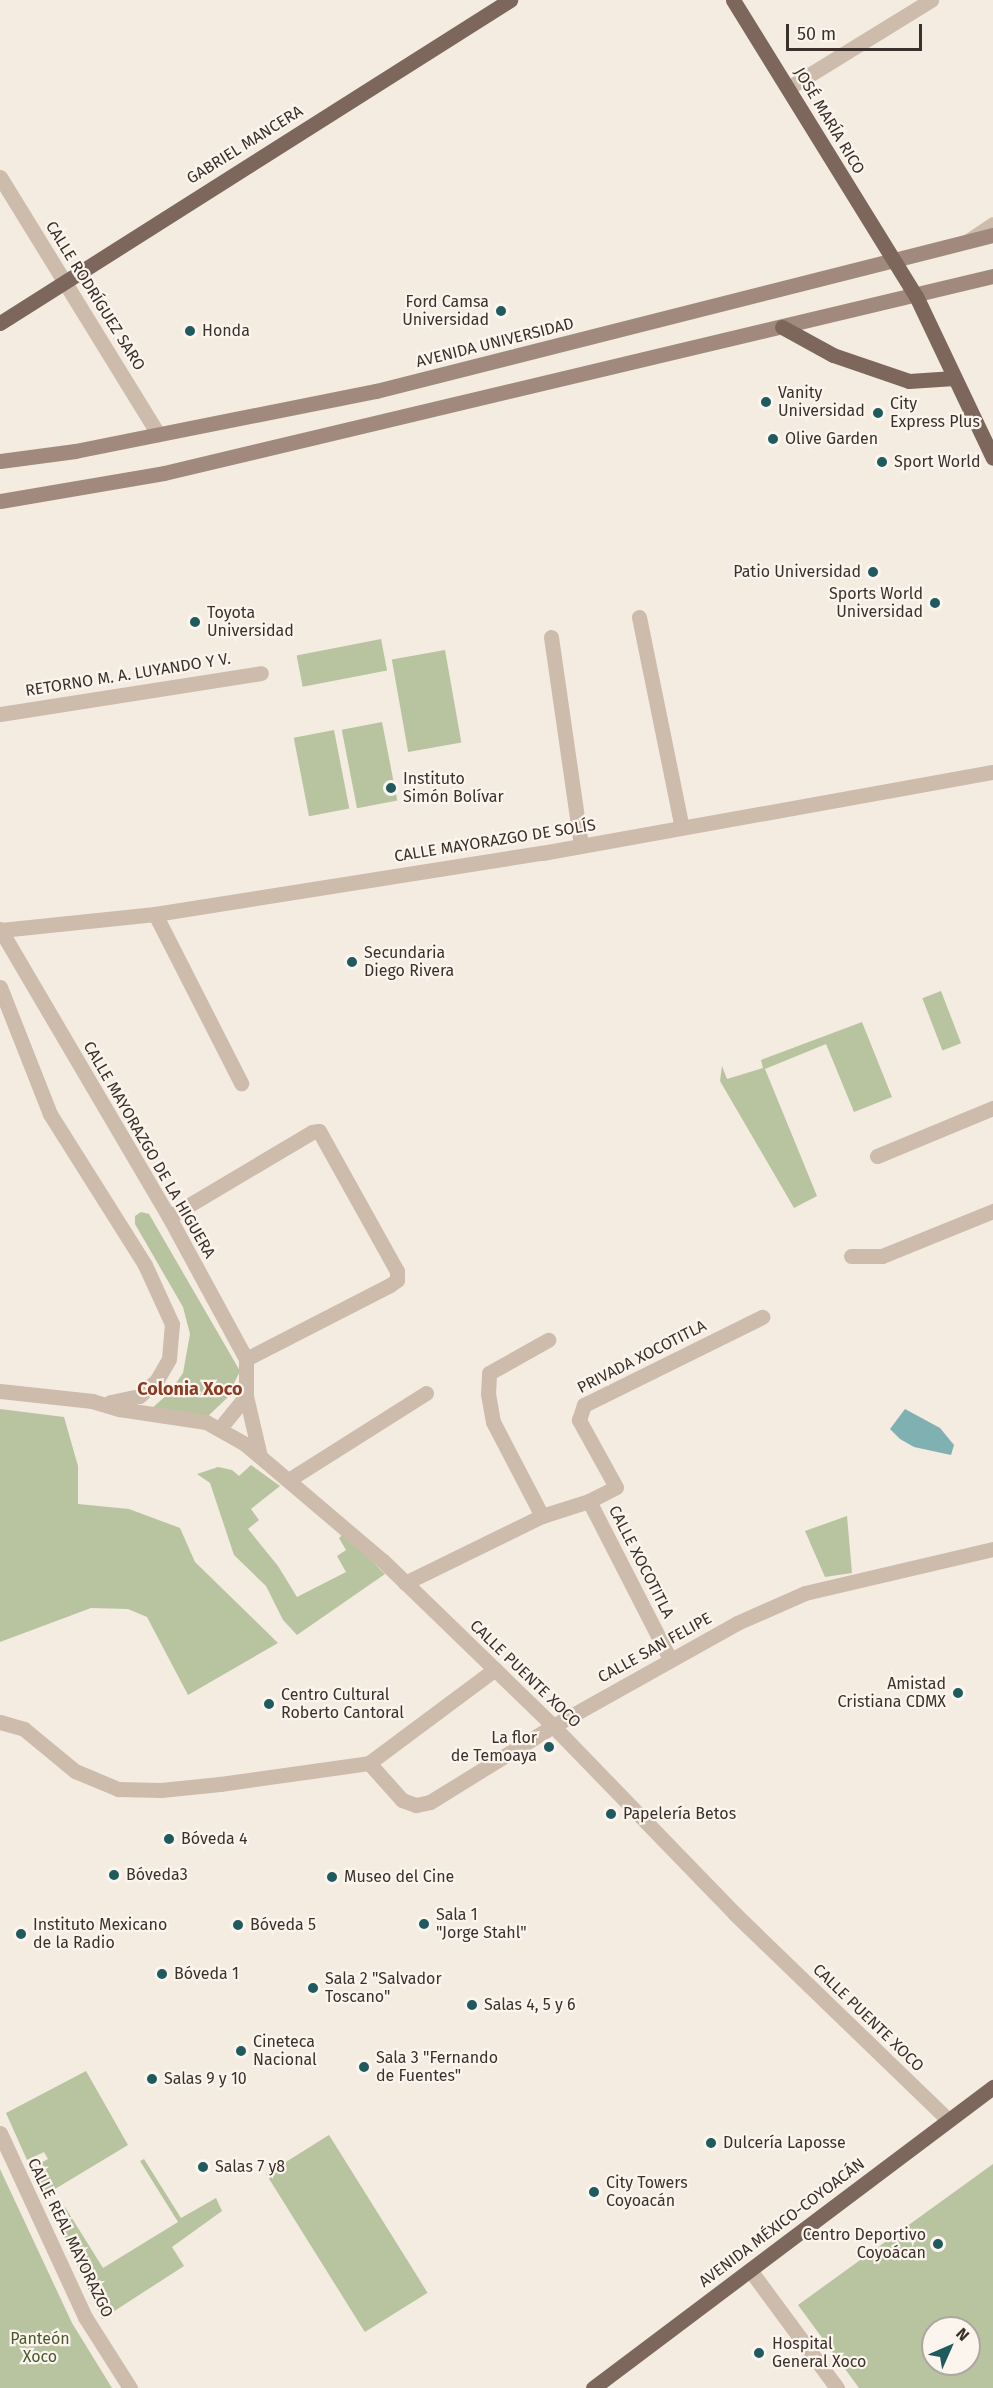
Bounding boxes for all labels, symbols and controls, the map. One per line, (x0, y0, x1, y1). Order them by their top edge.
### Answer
scale bar (789, 12, 926, 50)
text: 50 m (797, 23, 836, 45)
street label: JOSÉ MARÍA RICO (790, 64, 868, 178)
street label: GABRIEL MANCERA (183, 102, 307, 188)
street label: CALLE RODRÍGUEZ SARO (41, 218, 149, 374)
place label: Ford Camsa Universidad (402, 292, 489, 330)
marker: Ford Camsa Universidad (494, 304, 508, 318)
street label: AVENIDA UNIVERSIDAD (414, 314, 576, 372)
place label: Honda (202, 321, 250, 341)
marker: Honda (183, 324, 197, 338)
place label: Vanity Universidad (778, 383, 865, 421)
place label: City Express Plus (890, 394, 980, 432)
marker: Vanity Universidad (759, 395, 773, 409)
marker: City Express Plus (871, 406, 885, 420)
place label: Olive Garden (785, 429, 878, 449)
marker: Olive Garden (766, 432, 780, 446)
place label: Sport World (894, 452, 981, 472)
marker: Sport World (875, 455, 889, 469)
place label: Patio Universidad (733, 562, 861, 582)
marker: Patio Universidad (866, 565, 880, 579)
place label: Sports World Universidad (829, 584, 923, 622)
marker: Sports World Universidad (928, 596, 942, 610)
place label: Toyota Universidad (207, 603, 294, 641)
marker: Toyota Universidad (188, 615, 202, 629)
street label: RETORNO M. A. LUYANDO Y V. (24, 649, 232, 701)
place label: Instituto Simón Bolívar (403, 769, 504, 807)
marker: Instituto Simón Bolívar (384, 781, 398, 795)
street label: CALLE MAYORAZGO DE SOLÍS (393, 816, 597, 866)
place label: Secundaria Diego Rivera (364, 943, 454, 981)
marker: Secundaria Diego Rivera (345, 955, 359, 969)
street label: CALLE MAYORAZGO DE LA HIGUERA (79, 1038, 219, 1262)
street label: PRIVADA XOCOTITLA (574, 1316, 710, 1398)
district label: Colonia Xoco (137, 1378, 243, 1400)
street label: CALLE XOCOTITLA (604, 1502, 678, 1622)
street label: CALLE SAN FELIPE (595, 1609, 715, 1687)
street label: CALLE PUENTE XOCO (466, 1616, 584, 1732)
place label: Amistad Cristiana CDMX (838, 1674, 946, 1712)
place label: Centro Cultural Roberto Cantoral (281, 1685, 404, 1723)
marker: Amistad Cristiana CDMX (951, 1686, 965, 1700)
marker: Centro Cultural Roberto Cantoral (262, 1697, 276, 1711)
place label: La flor de Temoaya (451, 1728, 537, 1766)
marker: La flor de Temoaya (542, 1740, 556, 1754)
place label: Papelería Betos (623, 1804, 736, 1824)
marker: Papelería Betos (604, 1807, 618, 1821)
place label: Bóveda 4 (181, 1829, 248, 1849)
marker: Bóveda 4 (162, 1832, 176, 1846)
place label: Bóveda3 (126, 1865, 188, 1885)
place label: Museo del Cine (344, 1867, 454, 1887)
marker: Bóveda3 (107, 1868, 121, 1882)
marker: Museo del Cine (325, 1870, 339, 1884)
place label: Sala 1 "Jorge Stahl" (436, 1905, 527, 1943)
place label: Instituto Mexicano de la Radio (33, 1915, 167, 1953)
place label: Bóveda 5 (250, 1915, 316, 1935)
marker: Sala 1 "Jorge Stahl" (417, 1917, 431, 1931)
marker: Bóveda 5 (231, 1918, 245, 1932)
marker: Instituto Mexicano de la Radio (14, 1927, 28, 1941)
street label: CALLE PUENTE XOCO (809, 1960, 927, 2076)
place label: Bóveda 1 (174, 1964, 239, 1984)
marker: Bóveda 1 (155, 1967, 169, 1981)
place label: Sala 2 "Salvador Toscano" (325, 1969, 442, 2007)
marker: Sala 2 "Salvador Toscano" (306, 1981, 320, 1995)
place label: Salas 4, 5 y 6 (484, 1995, 576, 2015)
marker: Salas 4, 5 y 6 (465, 1998, 479, 2012)
place label: Cineteca Nacional (253, 2032, 317, 2070)
marker: Cineteca Nacional (234, 2044, 248, 2058)
place label: Sala 3 "Fernando de Fuentes" (376, 2048, 498, 2086)
marker: Sala 3 "Fernando de Fuentes" (357, 2060, 371, 2074)
place label: Salas 9 y 10 (164, 2069, 247, 2089)
marker: Salas 9 y 10 (145, 2072, 159, 2086)
place label: Dulcería Laposse (723, 2133, 846, 2153)
marker: Dulcería Laposse (704, 2136, 718, 2150)
street label: AVENIDA MÉXICO-COYOACÁN (695, 2154, 869, 2292)
street label: CALLE REAL MAYORAZGO (23, 2155, 117, 2321)
place label: Salas 7 y8 (215, 2157, 285, 2177)
marker: Salas 7 y8 (196, 2160, 210, 2174)
place label: City Towers Coyoacán (606, 2173, 688, 2211)
marker: City Towers Coyoacán (587, 2185, 601, 2199)
place label: Centro Deportivo Coyoácan (803, 2225, 926, 2263)
marker: Centro Deportivo Coyoácan (931, 2237, 945, 2251)
north arrow (921, 2316, 981, 2376)
text: N (952, 2324, 973, 2345)
park label: Panteón Xoco (10, 2329, 70, 2367)
place label: Hospital General Xoco (772, 2334, 866, 2372)
marker: Hospital General Xoco (750, 2344, 768, 2362)

